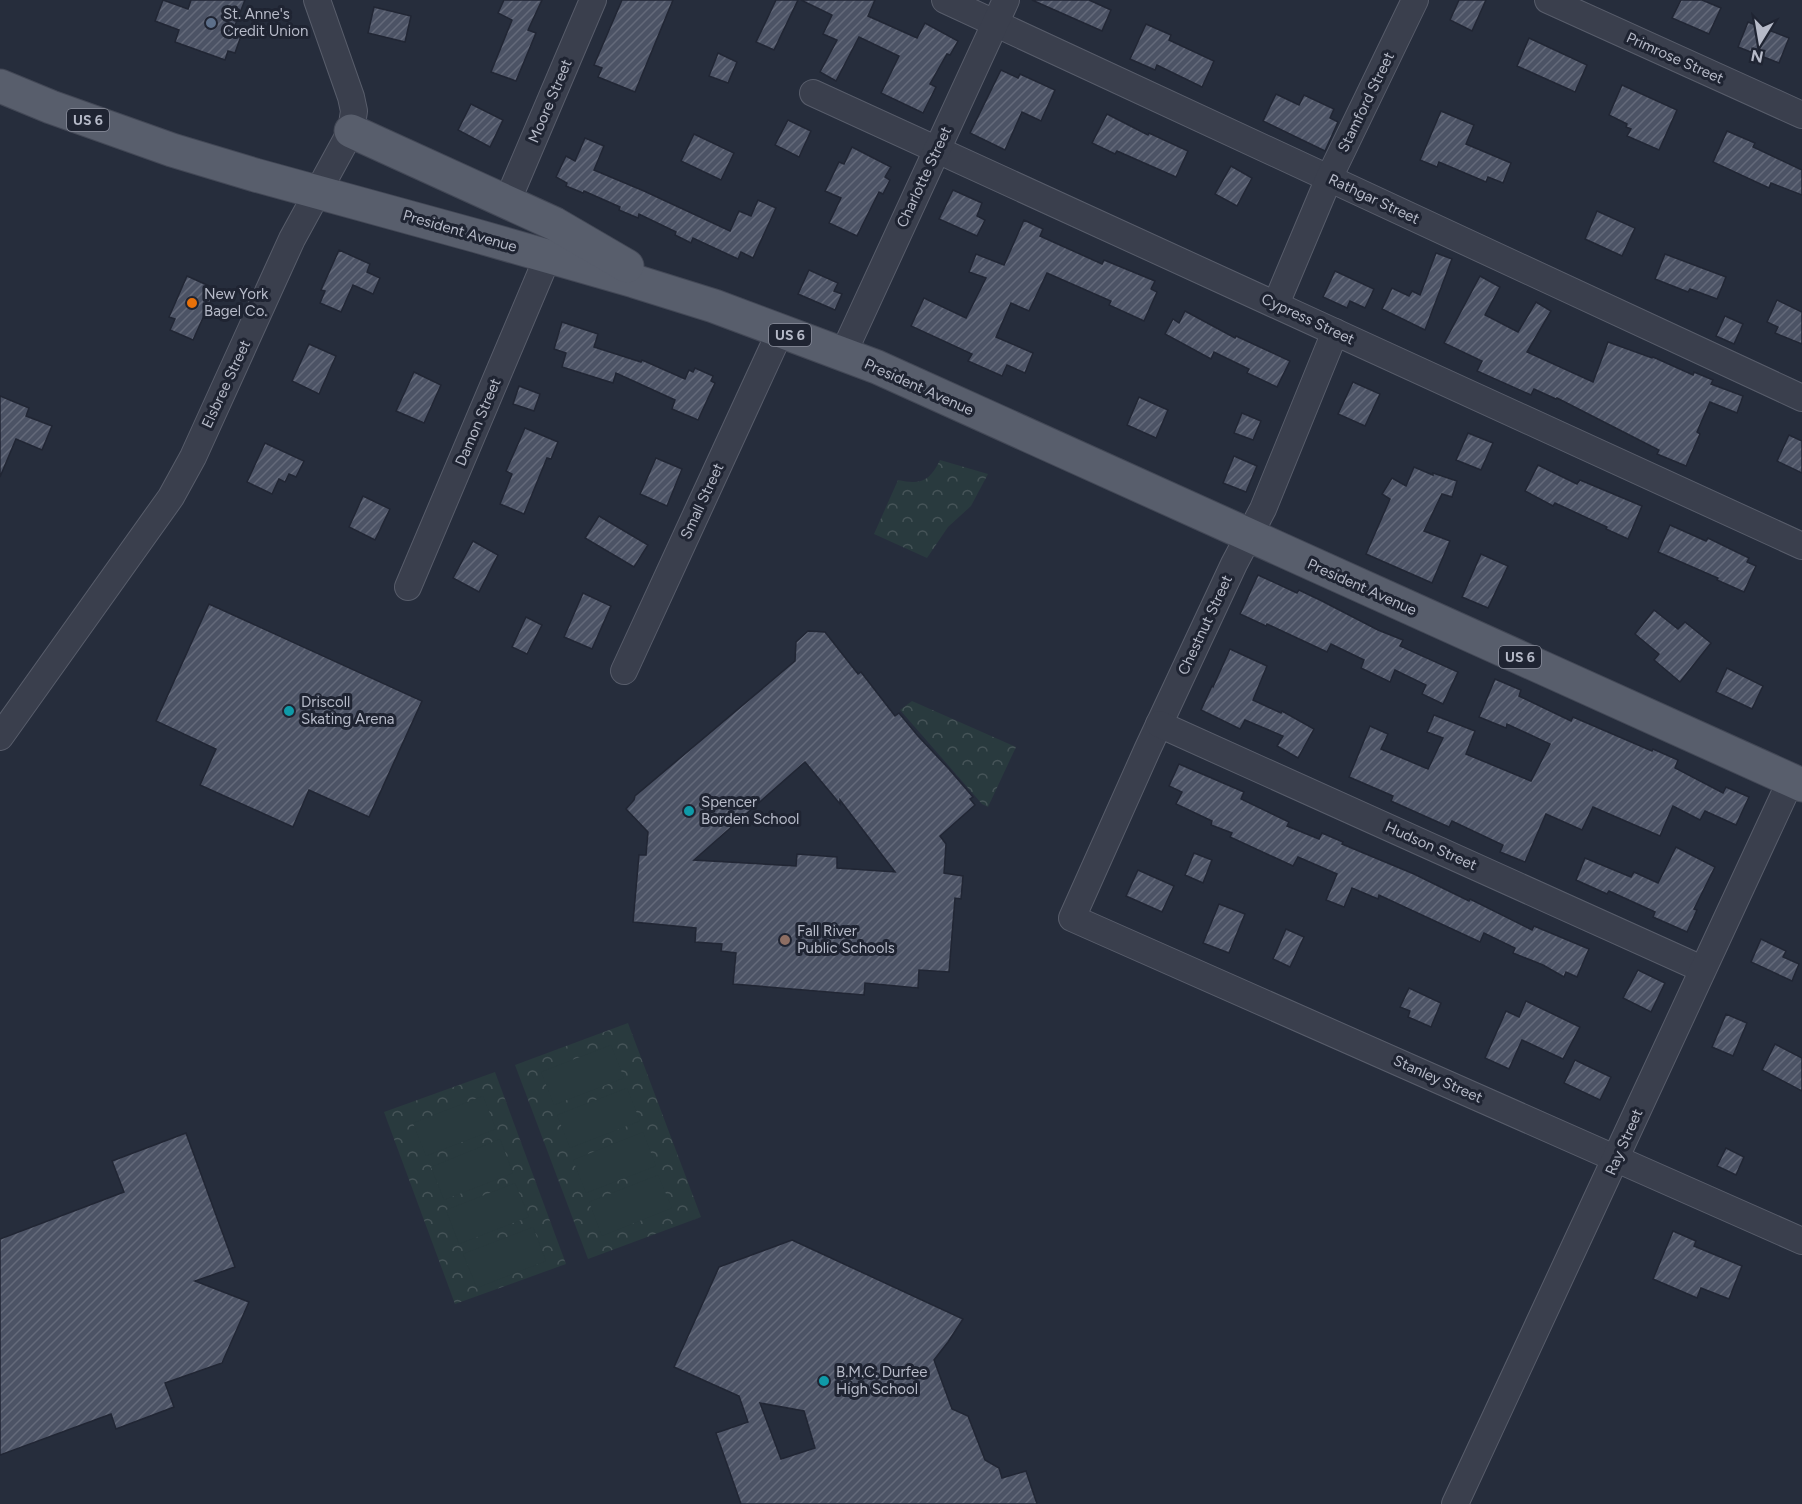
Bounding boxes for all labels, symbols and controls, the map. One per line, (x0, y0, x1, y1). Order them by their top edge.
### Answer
place label: St. Anne's Credit Union (223, 5, 308, 40)
north arrow (1730, 12, 1790, 72)
marker: St. Anne's Credit Union (204, 16, 218, 30)
street label: Primrose Street (1624, 29, 1727, 88)
text: N (1749, 46, 1765, 67)
street label: Stamford Street (1334, 49, 1398, 155)
street label: Moore Street (524, 56, 576, 146)
road number: US 6 (67, 109, 109, 131)
street label: Charlotte Street (893, 123, 955, 230)
street label: Rathgar Street (1326, 170, 1423, 228)
street label: President Avenue (401, 206, 519, 256)
place label: New York Bagel Co. (204, 285, 269, 320)
street label: Cypress Street (1259, 290, 1358, 349)
marker: New York Bagel Co. (185, 296, 199, 310)
road number: US 6 (769, 324, 811, 346)
street label: Elsbree Street (198, 337, 254, 431)
street label: President Avenue (862, 355, 976, 419)
street label: Damon Street (451, 375, 505, 469)
street label: Small Street (677, 460, 728, 542)
street label: President Avenue (1305, 555, 1419, 619)
street label: Chestnut Street (1174, 572, 1236, 678)
road number: US 6 (1499, 646, 1541, 668)
place label: Driscoll Skating Arena (301, 693, 394, 728)
marker: Driscoll Skating Arena (282, 704, 296, 718)
place label: Spencer Borden School (701, 793, 799, 828)
marker: Spencer Borden School (682, 804, 696, 818)
street label: Hudson Street (1382, 818, 1480, 874)
place label: Fall River Public Schools (797, 922, 895, 957)
marker: Fall River Public Schools (778, 933, 792, 947)
street label: Stanley Street (1391, 1051, 1486, 1107)
street label: Ray Street (1601, 1106, 1647, 1178)
place label: B.M.C. Durfee High School (836, 1363, 927, 1398)
marker: B.M.C. Durfee High School (817, 1374, 831, 1388)

